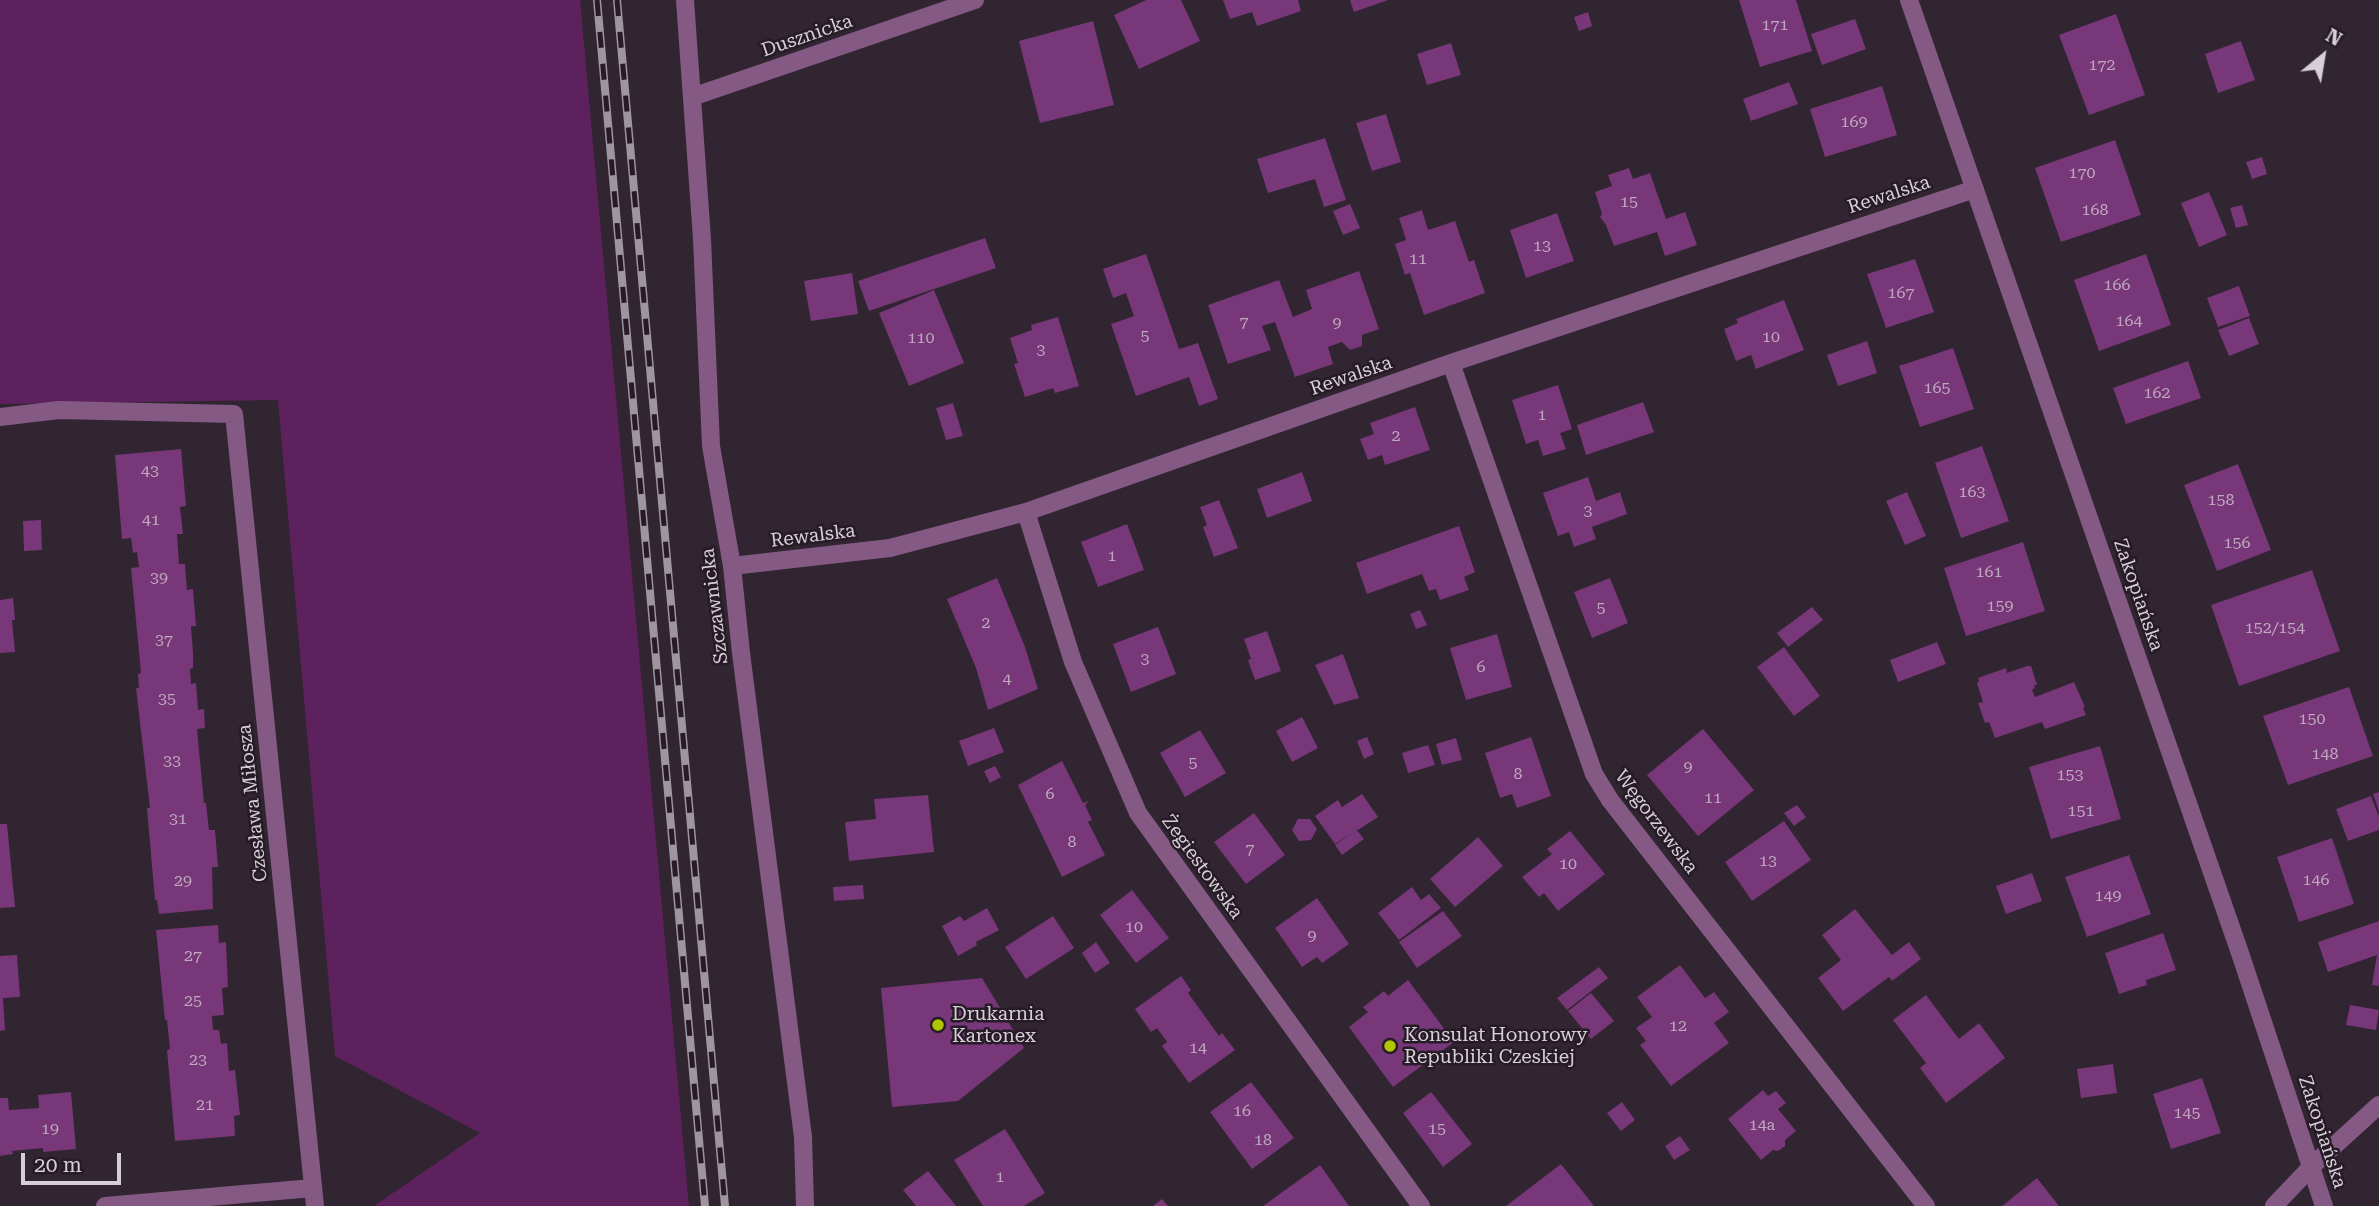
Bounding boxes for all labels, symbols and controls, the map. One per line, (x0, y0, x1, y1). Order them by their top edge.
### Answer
street label: Dusznicka (758, 10, 856, 62)
house number: 171 (1762, 15, 1788, 35)
north arrow (2288, 21, 2358, 91)
text: N (2322, 24, 2346, 51)
house number: 172 (2089, 55, 2115, 75)
house number: 169 (1841, 112, 1867, 132)
house number: 170 (2069, 163, 2095, 183)
street label: Rewalska (1845, 171, 1933, 219)
house number: 15 (1620, 192, 1638, 212)
house number: 168 (2082, 200, 2108, 220)
house number: 13 (1533, 236, 1551, 256)
house number: 11 (1409, 249, 1427, 269)
house number: 166 (2104, 275, 2130, 295)
house number: 167 (1888, 283, 1914, 303)
house number: 164 (2116, 311, 2142, 331)
house number: 7 (1240, 312, 1248, 332)
house number: 9 (1333, 313, 1341, 333)
house number: 5 (1141, 326, 1149, 346)
house number: 10 (1762, 327, 1780, 347)
house number: 110 (908, 328, 934, 348)
house number: 3 (1037, 340, 1045, 360)
street label: Rewalska (1307, 351, 1395, 401)
house number: 165 (1924, 378, 1950, 398)
house number: 162 (2144, 383, 2170, 403)
house number: 1 (1538, 405, 1546, 425)
house number: 2 (1392, 426, 1400, 446)
house number: 43 (141, 461, 159, 481)
house number: 163 (1959, 482, 1985, 502)
house number: 158 (2208, 490, 2234, 510)
house number: 3 (1584, 501, 1592, 521)
house number: 41 (142, 510, 160, 530)
street label: Rewalska (769, 519, 857, 553)
house number: 156 (2224, 533, 2250, 553)
street label: Zakopiańska (2108, 536, 2168, 654)
house number: 1 (1108, 546, 1116, 566)
street label: Szczawnicka (697, 547, 733, 665)
house number: 161 (1976, 562, 2002, 582)
house number: 39 (150, 568, 168, 588)
house number: 159 (1987, 596, 2013, 616)
house number: 5 (1597, 598, 1605, 618)
house number: 2 (982, 613, 990, 633)
house number: 152/154 (2245, 618, 2305, 638)
house number: 37 (155, 630, 173, 650)
house number: 3 (1141, 649, 1149, 669)
house number: 6 (1477, 657, 1485, 677)
house number: 4 (1003, 669, 1011, 689)
house number: 35 (158, 689, 176, 709)
house number: 150 (2299, 709, 2325, 729)
street label: Czesława Miłosza (233, 723, 273, 883)
house number: 148 (2312, 744, 2338, 764)
house number: 33 (163, 751, 181, 771)
house number: 5 (1189, 753, 1197, 773)
house number: 9 (1684, 757, 1692, 777)
house number: 8 (1514, 764, 1522, 784)
house number: 153 (2057, 765, 2083, 785)
street label: Węgorzewska (1610, 766, 1702, 878)
house number: 6 (1046, 784, 1054, 804)
house number: 11 (1704, 788, 1722, 808)
house number: 151 (2068, 801, 2094, 821)
house number: 31 (169, 809, 187, 829)
street label: Żegiestowska (1157, 810, 1247, 924)
house number: 8 (1068, 832, 1076, 852)
house number: 7 (1246, 839, 1254, 859)
house number: 13 (1759, 851, 1777, 871)
house number: 10 (1559, 854, 1577, 874)
house number: 146 (2303, 870, 2329, 890)
house number: 29 (174, 871, 192, 891)
house number: 149 (2095, 886, 2121, 906)
house number: 10 (1125, 917, 1143, 937)
house number: 9 (1308, 926, 1316, 946)
house number: 27 (184, 946, 202, 966)
house number: 25 (184, 991, 202, 1011)
place label: Drukarnia Kartonex (952, 1003, 1044, 1047)
house number: 12 (1669, 1016, 1687, 1036)
marker: Drukarnia Kartonex (930, 1017, 946, 1033)
place label: Konsulat Honorowy Republiki Czeskiej (1404, 1024, 1588, 1068)
house number: 14 (1189, 1038, 1207, 1058)
marker: Konsulat Honorowy Republiki Czeskiej (1382, 1038, 1398, 1054)
house number: 23 (189, 1050, 207, 1070)
street label: Zakopiańska (2293, 1073, 2351, 1191)
house number: 21 (196, 1095, 214, 1115)
house number: 16 (1233, 1101, 1251, 1121)
house number: 145 (2174, 1103, 2200, 1123)
house number: 14a (1749, 1115, 1775, 1135)
house number: 19 (41, 1119, 59, 1139)
house number: 15 (1428, 1119, 1446, 1139)
house number: 18 (1254, 1130, 1272, 1150)
scale bar (24, 1140, 124, 1184)
text: 20 m (34, 1153, 82, 1177)
house number: 1 (996, 1167, 1004, 1187)

